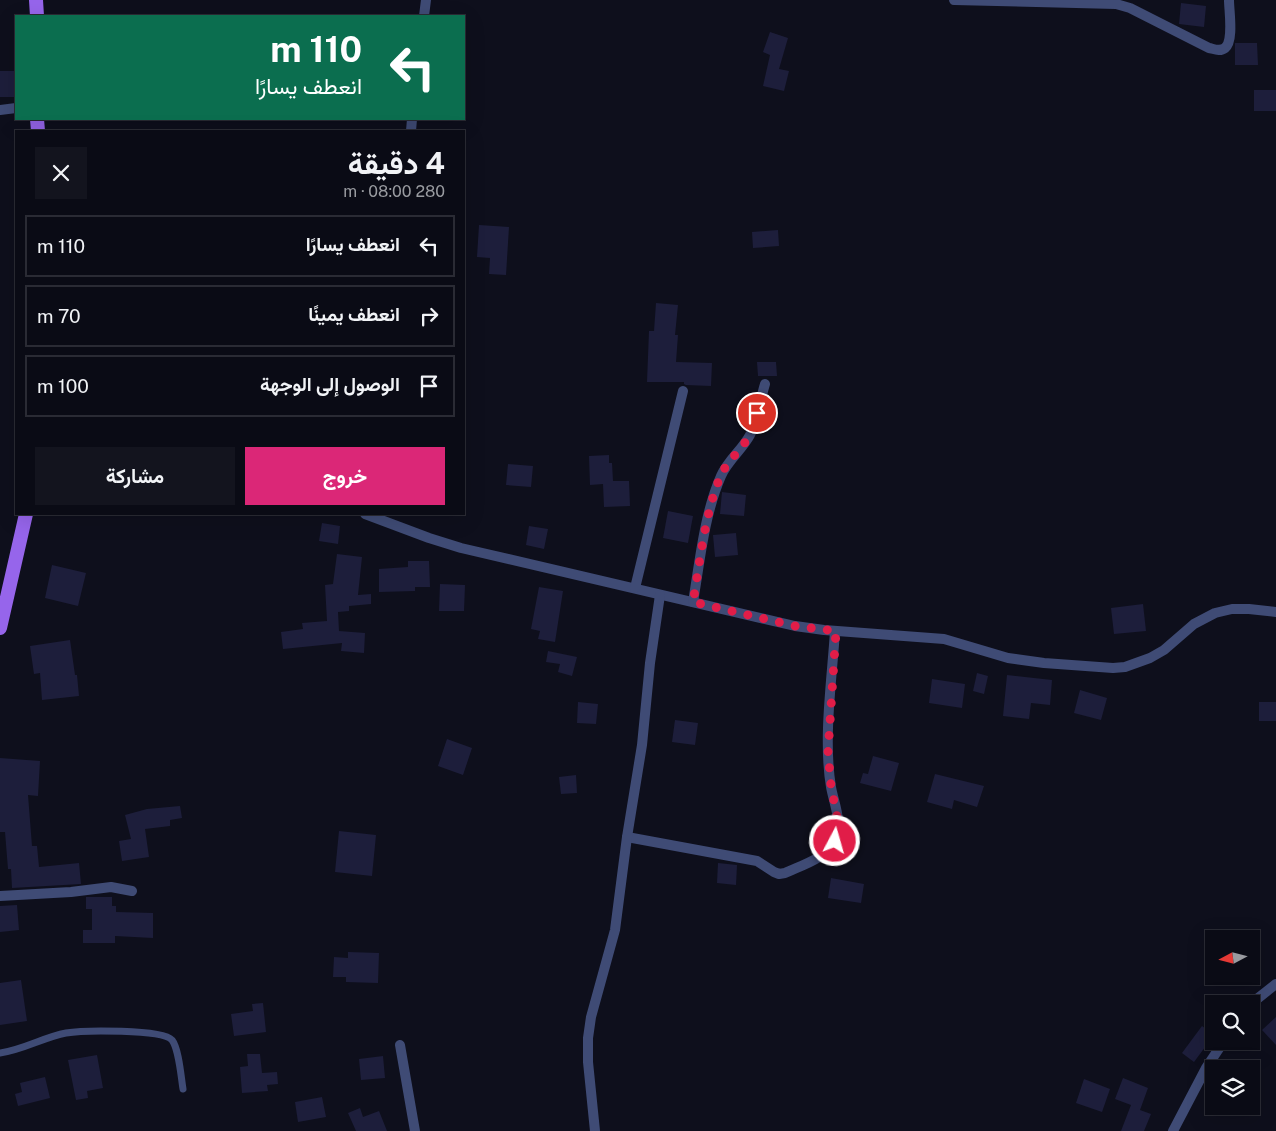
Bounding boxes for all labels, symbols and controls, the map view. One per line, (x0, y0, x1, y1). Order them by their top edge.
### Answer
text: 110 m (270, 29, 362, 70)
icon: left (380, 35, 445, 100)
text: انعطف يسارًا (255, 73, 362, 99)
text: 4 دقيقة (348, 145, 445, 181)
button: close (35, 147, 87, 199)
text: 280 m · 08:00 (343, 182, 445, 201)
icon: left (415, 232, 443, 260)
text: انعطف يسارًا (306, 233, 400, 255)
text: 110 m (37, 235, 85, 257)
icon: right (415, 302, 443, 330)
text: انعطف يمينًا (308, 303, 400, 325)
text: 70 m (37, 305, 81, 327)
icon: arrive (415, 372, 443, 400)
text: الوصول إلى الوجهة (260, 373, 400, 395)
text: 100 m (37, 375, 89, 397)
pin (736, 392, 778, 434)
icon: arrive (743, 399, 771, 427)
button: مشاركة (35, 447, 235, 505)
button: خروج (245, 447, 445, 505)
position arrow (808, 814, 860, 866)
north arrow (1205, 930, 1260, 985)
map controls (1205, 930, 1260, 1115)
button: search (1205, 995, 1260, 1050)
button: layers (1205, 1060, 1260, 1115)

